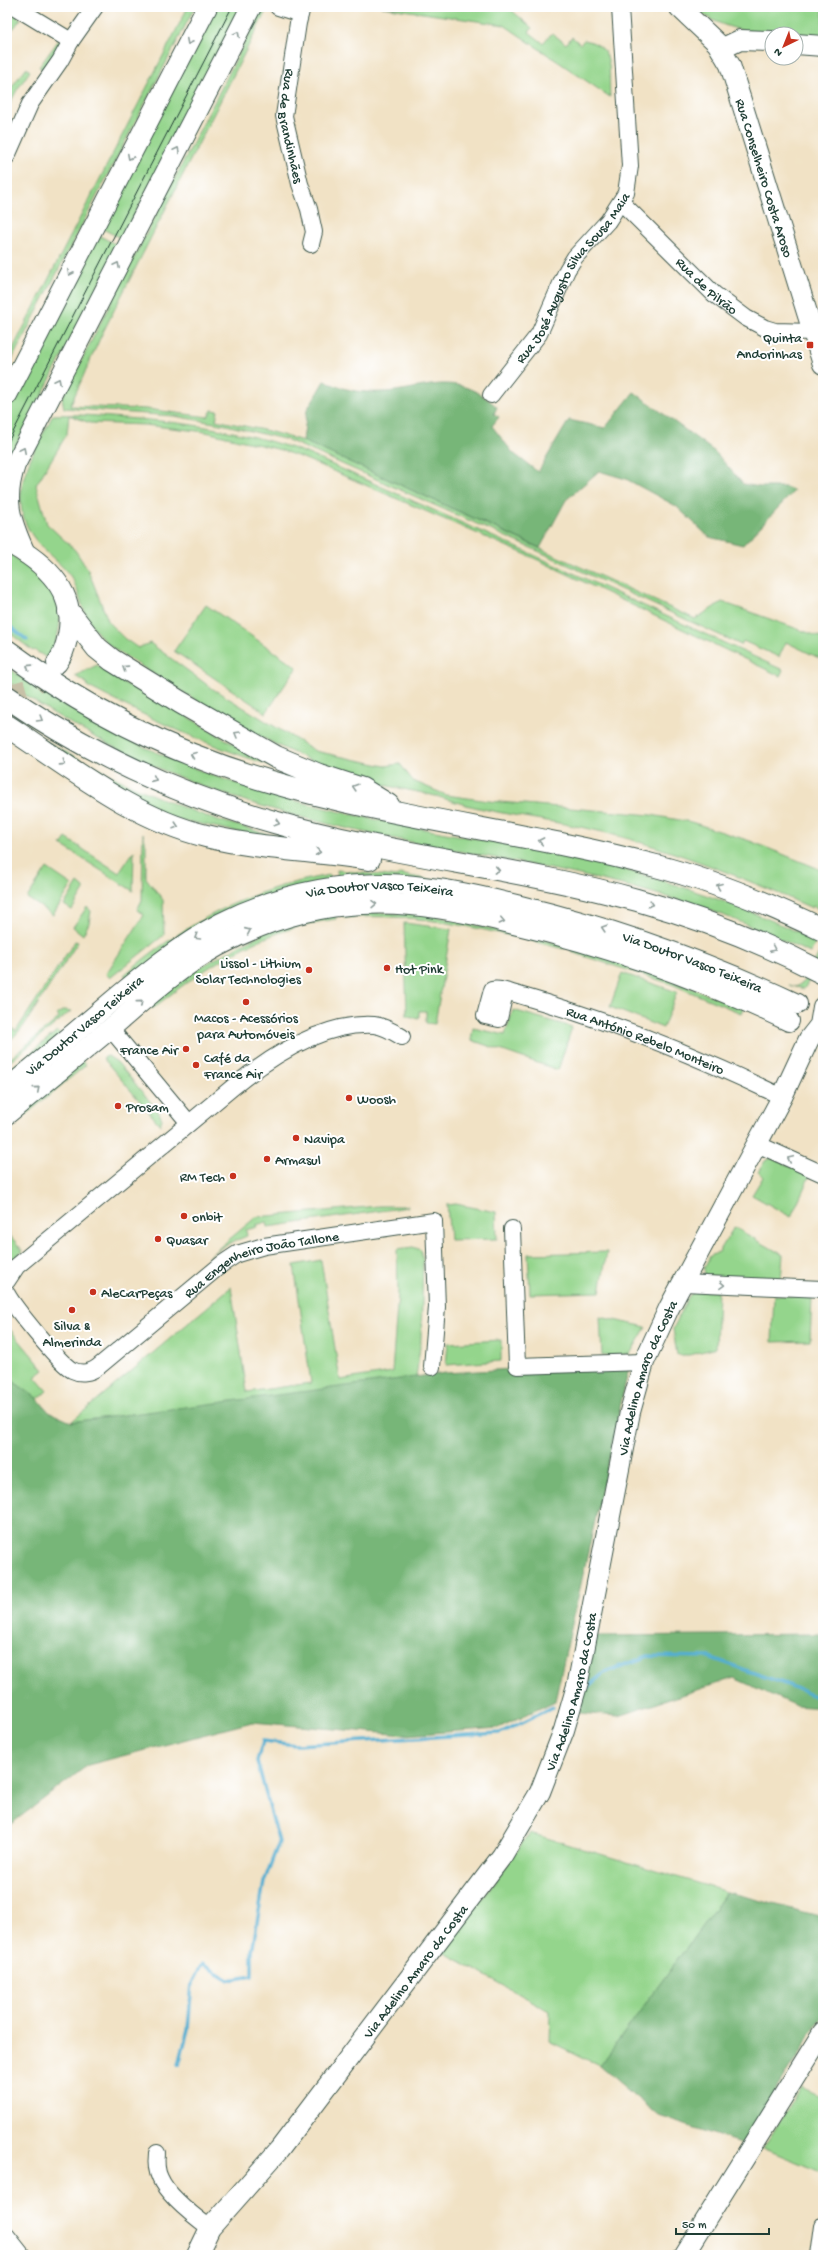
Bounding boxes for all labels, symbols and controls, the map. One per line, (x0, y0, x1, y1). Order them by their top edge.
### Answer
north arrow (764, 26, 804, 66)
one-way arrow (232, 31, 240, 39)
one-way arrow (187, 37, 194, 45)
text: N (772, 45, 785, 59)
street label: Rua de Brandinhães (272, 67, 306, 186)
street label: Rua Conselheiro Costa Aroso (730, 97, 795, 260)
one-way arrow (172, 147, 180, 154)
one-way arrow (127, 153, 135, 160)
street label: Rua José Augusto Silva Sousa Maia (513, 189, 636, 368)
street label: Rua de Pilrão (671, 255, 740, 320)
one-way arrow (113, 262, 120, 269)
one-way arrow (67, 268, 75, 276)
place label: Quinta Andorinhas (737, 331, 803, 364)
marker: Quinta Andorinhas (805, 340, 815, 350)
one-way arrow (53, 378, 61, 385)
one-way arrow (18, 446, 25, 454)
one-way arrow (26, 664, 33, 672)
one-way arrow (122, 665, 129, 673)
one-way arrow (36, 714, 43, 721)
one-way arrow (234, 732, 241, 739)
one-way arrow (189, 751, 196, 759)
one-way arrow (59, 758, 66, 766)
one-way arrow (150, 774, 158, 782)
one-way arrow (352, 783, 359, 792)
one-way arrow (273, 818, 280, 827)
one-way arrow (173, 821, 180, 830)
one-way arrow (538, 837, 544, 845)
one-way arrow (315, 847, 321, 856)
one-way arrow (494, 865, 500, 873)
street label: Via Doutor Vasco Teixeira (304, 878, 456, 904)
one-way arrow (716, 883, 723, 891)
one-way arrow (371, 899, 377, 908)
one-way arrow (648, 899, 655, 908)
one-way arrow (498, 916, 505, 925)
one-way arrow (601, 924, 608, 933)
one-way arrow (244, 928, 251, 936)
street label: Via Doutor Vasco Teixeira (619, 929, 765, 999)
one-way arrow (194, 932, 201, 939)
one-way arrow (770, 944, 777, 952)
place label: Lissol - Lithium Solar Technologies (196, 956, 302, 989)
place label: Hot Pink (395, 962, 445, 979)
marker: Hot Pink (382, 963, 392, 973)
marker: Lissol - Lithium Solar Technologies (304, 965, 314, 975)
street label: Via Doutor Vasco Teixeira (22, 972, 149, 1082)
marker: Macos - Acessórios para Automóveis (241, 997, 251, 1007)
one-way arrow (135, 1001, 143, 1008)
street label: Rua António Rebelo Monteiro (564, 1004, 726, 1080)
place label: Macos - Acessórios para Automóveis (194, 1011, 299, 1044)
place label: France Air (119, 1043, 179, 1060)
marker: France Air (181, 1044, 191, 1054)
place label: Café da France Air (203, 1051, 263, 1084)
marker: Café da France Air (191, 1060, 201, 1070)
one-way arrow (32, 1087, 40, 1094)
place label: Woosh (357, 1092, 397, 1109)
marker: Woosh (344, 1093, 354, 1103)
place label: Prosam (125, 1100, 169, 1117)
marker: Prosam (113, 1101, 123, 1111)
place label: Navipa (304, 1132, 346, 1149)
marker: Navipa (291, 1133, 301, 1143)
place label: Armasul (275, 1153, 321, 1170)
marker: Armasul (262, 1154, 272, 1164)
one-way arrow (787, 1156, 794, 1164)
place label: RM Tech (180, 1170, 225, 1187)
marker: RM Tech (228, 1171, 238, 1181)
place label: onbit (192, 1210, 223, 1227)
marker: onbit (179, 1211, 189, 1221)
street label: Rua Engenheiro João Tallone (181, 1229, 341, 1303)
place label: Quasar (166, 1233, 209, 1250)
marker: Quasar (153, 1234, 163, 1244)
one-way arrow (719, 1281, 725, 1289)
place label: AleCarPeças (101, 1286, 173, 1303)
marker: AleCarPeças (88, 1287, 98, 1297)
street label: Via Adelino Amaro da Costa (616, 1297, 683, 1458)
marker: Silva & Almerinda (67, 1305, 77, 1315)
place label: Silva & Almerinda (42, 1319, 103, 1352)
street label: Via Adelino Amaro da Costa (543, 1610, 602, 1775)
street label: Via Adelino Amaro da Costa (360, 1901, 474, 2043)
scale bar (676, 2210, 769, 2236)
text: 50 m (682, 2219, 707, 2233)

